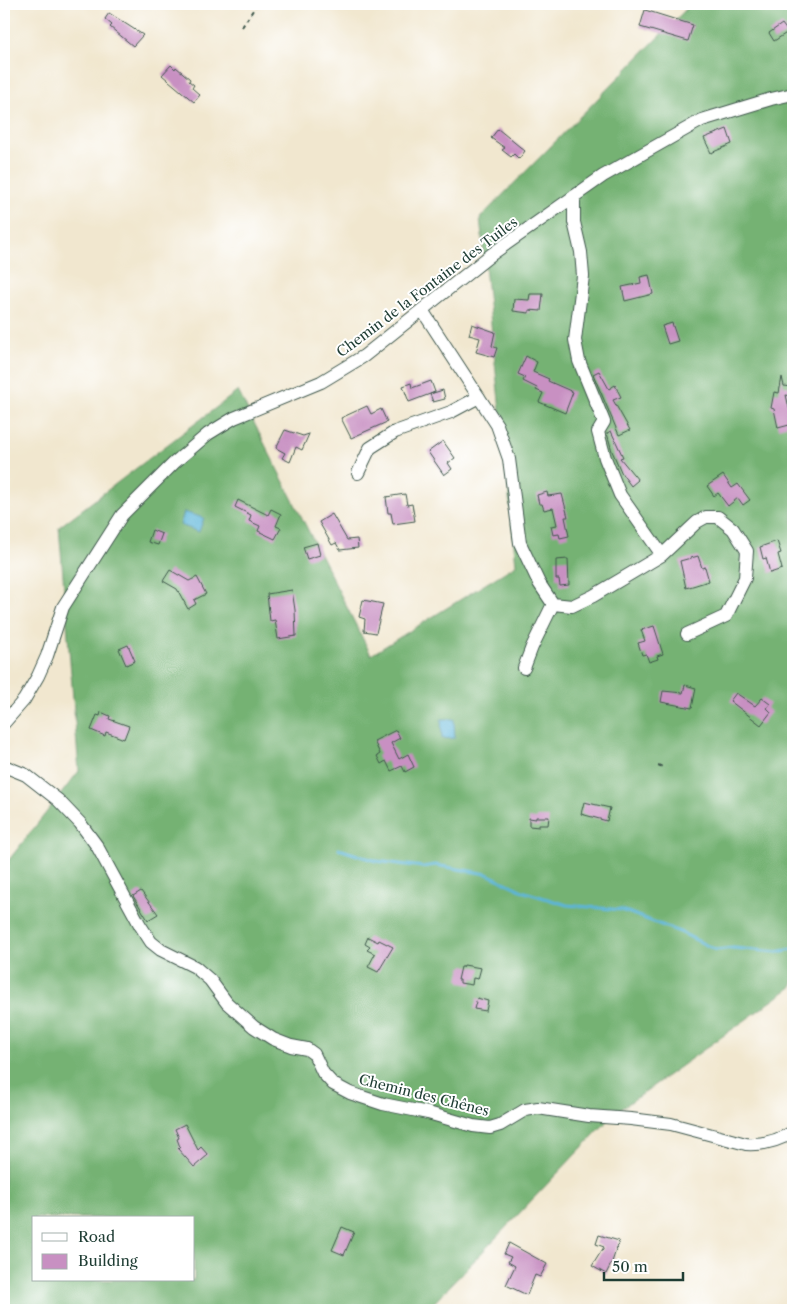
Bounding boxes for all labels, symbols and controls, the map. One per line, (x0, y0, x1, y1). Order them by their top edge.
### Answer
street label: Chemin de la Fontaine des Tuiles (333, 213, 521, 361)
street label: Chemin des Chênes (357, 1070, 491, 1120)
legend (32, 1216, 195, 1282)
text: Road (78, 1227, 115, 1246)
scale bar (604, 1249, 683, 1281)
text: Building (78, 1251, 138, 1270)
text: 50 m (612, 1257, 648, 1276)

